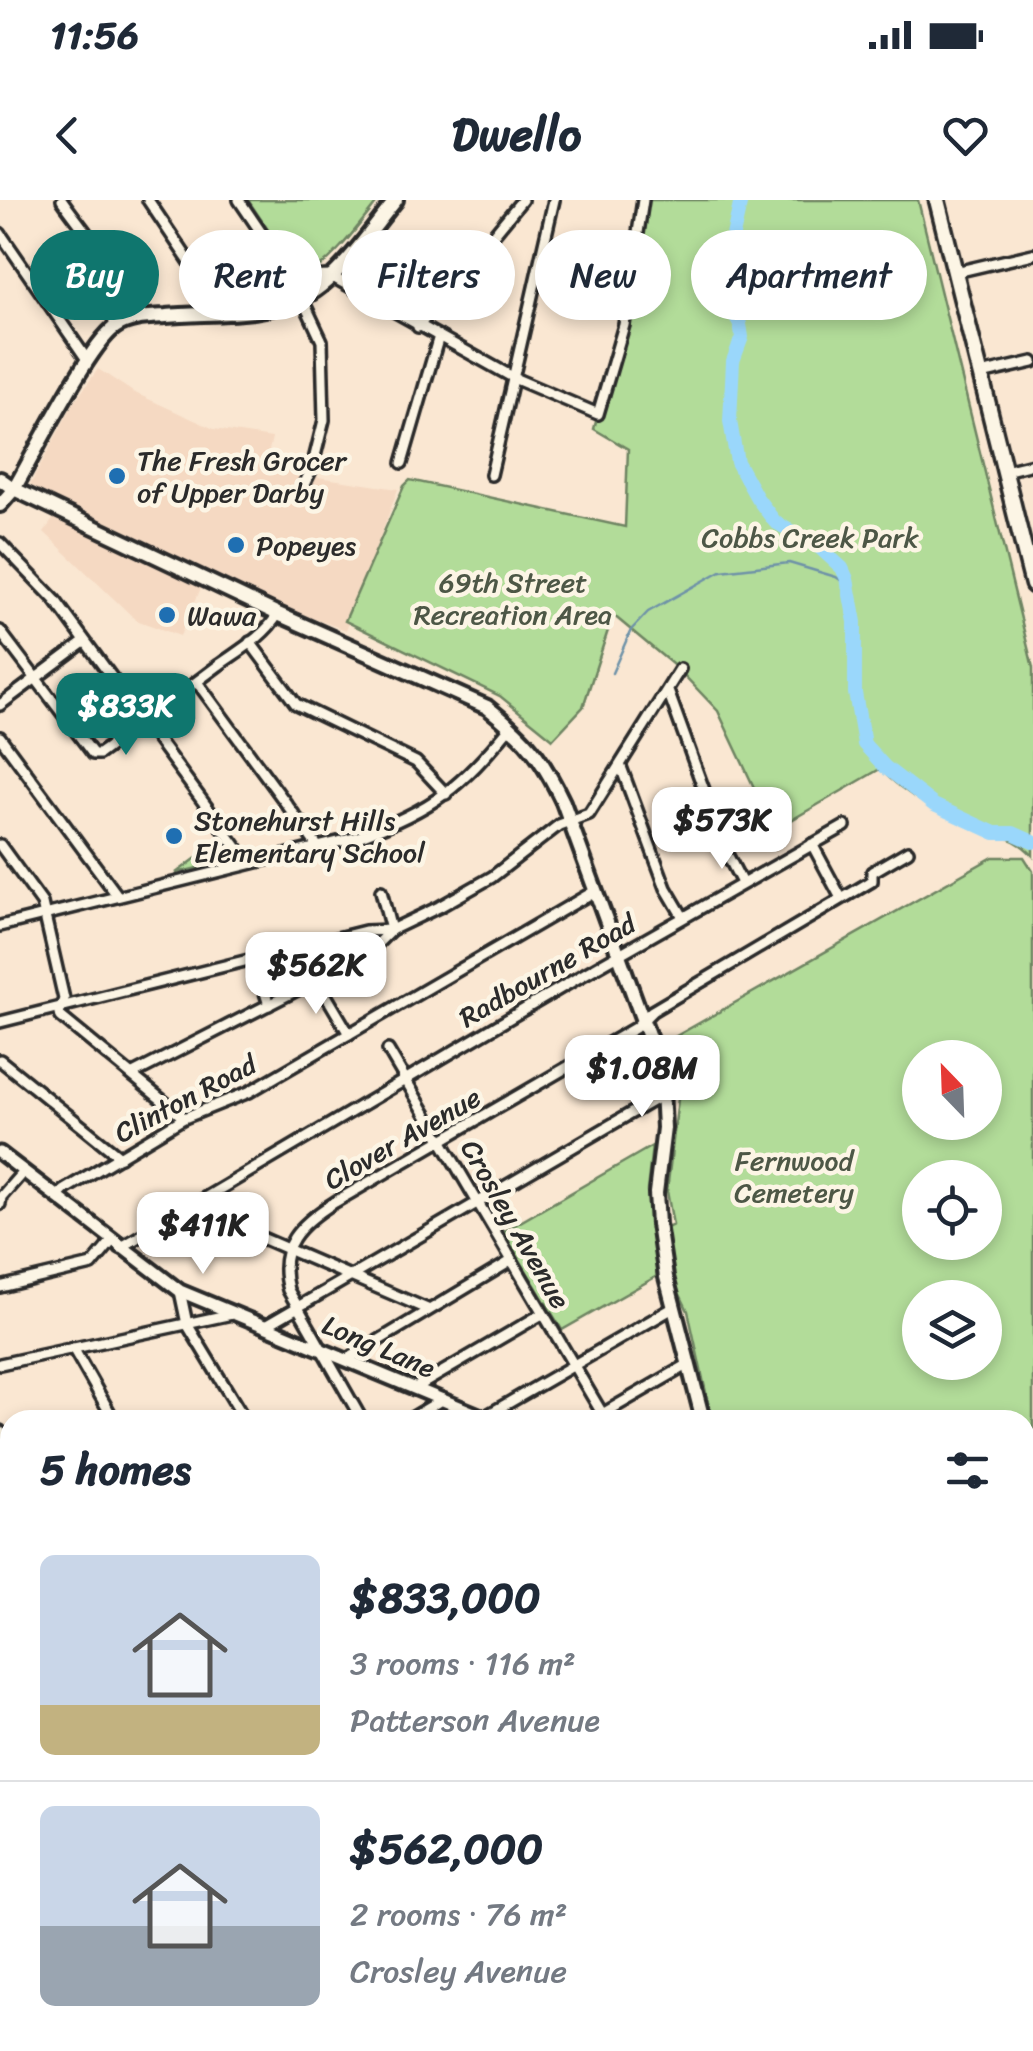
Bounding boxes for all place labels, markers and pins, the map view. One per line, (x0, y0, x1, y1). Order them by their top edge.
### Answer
place label: The Fresh Grocer of Upper Darby (137, 436, 348, 517)
marker: The Fresh Grocer of Upper Darby (106, 465, 128, 487)
place label: Popeyes (256, 521, 356, 570)
marker: Popeyes (225, 534, 247, 556)
place label: Wawa (187, 591, 257, 640)
marker: Wawa (156, 604, 178, 626)
pin: $833K (56, 673, 196, 758)
pin: $573K (652, 787, 792, 872)
place label: Stonehurst Hills Elementary School (194, 796, 426, 877)
marker: Stonehurst Hills Elementary School (163, 825, 185, 847)
pin: $562K (246, 932, 386, 1017)
pin: $1.08M (561, 1035, 723, 1120)
pin: $411K (133, 1192, 273, 1277)

